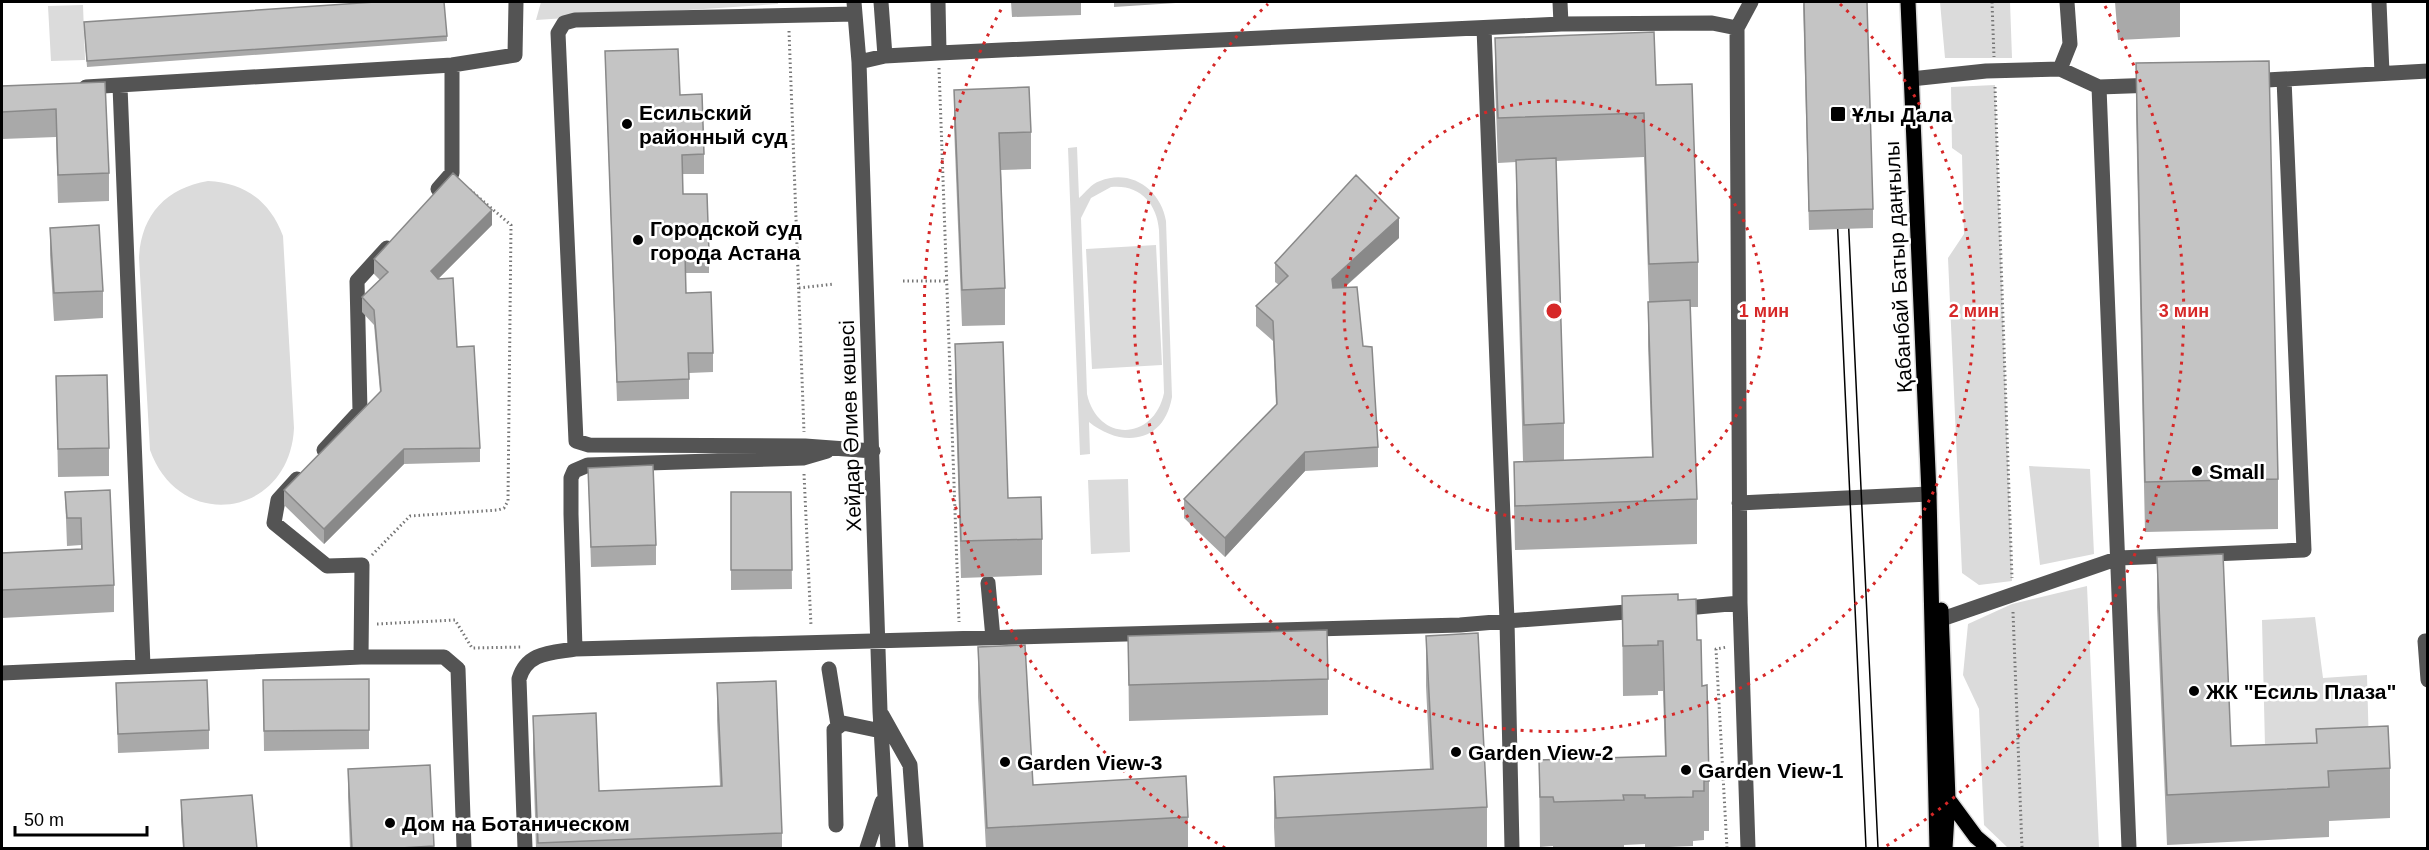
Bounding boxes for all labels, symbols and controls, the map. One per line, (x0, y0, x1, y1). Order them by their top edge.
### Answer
place label: Есильский районный суд (639, 101, 787, 148)
place label: Ұлы Дала (1852, 103, 1953, 126)
marker: Ұлы Дала (1829, 105, 1847, 123)
marker: Есильский районный суд (620, 117, 634, 131)
street label: Қабанбай Батыр даңғылы (1880, 140, 1916, 394)
place label: Городской суд города Астана (650, 217, 802, 264)
marker: Городской суд города Астана (631, 233, 645, 247)
centre of rings (1544, 301, 1564, 321)
text: 1 мин (1739, 301, 1789, 321)
text: 2 мин (1949, 301, 1999, 321)
text: 3 мин (2159, 301, 2209, 321)
street label: Хейдар Әлиев көшесі (835, 320, 865, 532)
place label: Small (2209, 460, 2265, 483)
marker: Small (2190, 464, 2204, 478)
place label: ЖК "Есиль Плаза" (2205, 680, 2396, 703)
marker: ЖК "Есиль Плаза" (2187, 684, 2201, 698)
place label: Garden View-2 (1468, 741, 1614, 764)
marker: Garden View-2 (1449, 745, 1463, 759)
place label: Garden View-3 (1017, 751, 1163, 774)
marker: Garden View-3 (998, 755, 1012, 769)
place label: Garden View-1 (1698, 759, 1844, 782)
marker: Garden View-1 (1679, 763, 1693, 777)
scale bar (15, 799, 147, 837)
text: 50 m (24, 810, 64, 830)
place label: Дом на Ботаническом (402, 812, 630, 835)
marker: Дом на Ботаническом (383, 816, 397, 830)

